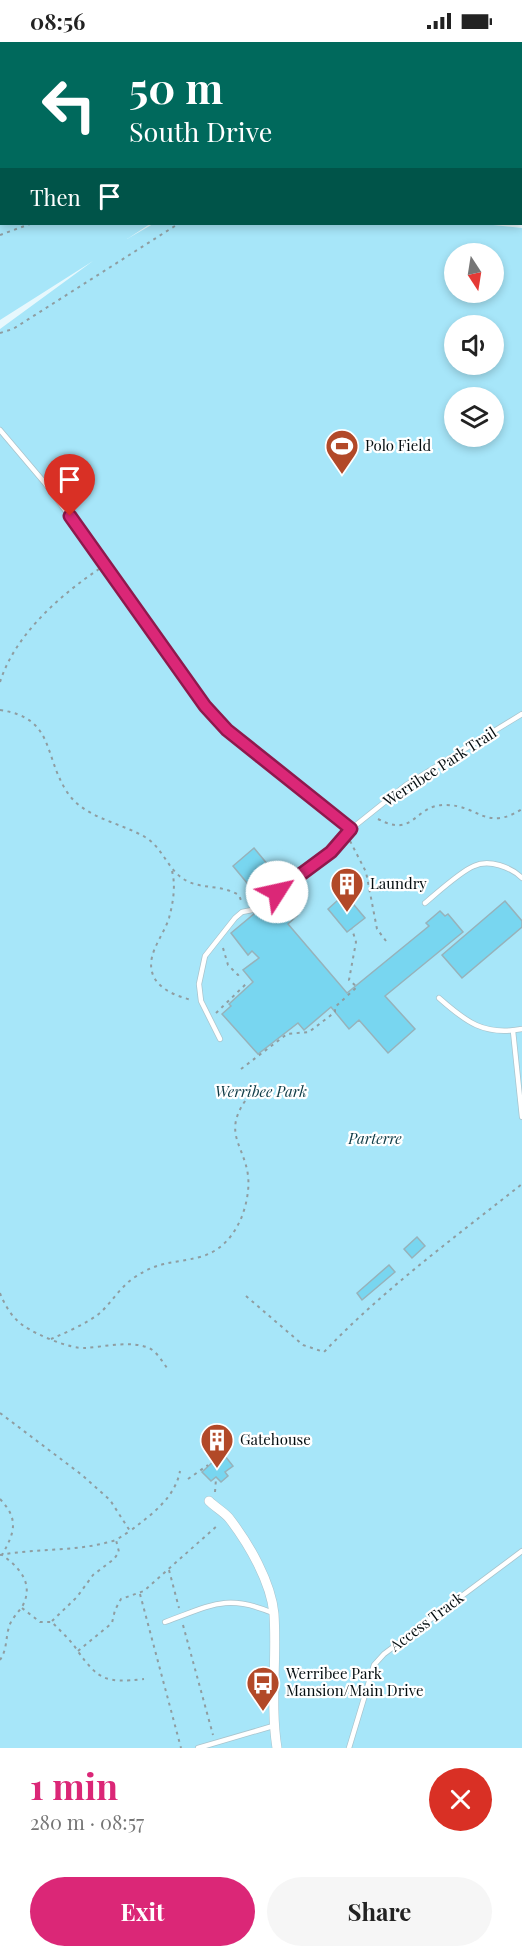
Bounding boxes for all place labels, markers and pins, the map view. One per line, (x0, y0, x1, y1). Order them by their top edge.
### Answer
sports icon: Polo Field (324, 428, 360, 475)
place label: Polo Field (365, 435, 431, 455)
pin (44, 454, 95, 516)
building icon: Laundry (329, 866, 365, 913)
place label: Laundry (370, 873, 427, 893)
building icon: Gatehouse (199, 1422, 235, 1469)
place label: Gatehouse (240, 1429, 311, 1449)
place label: Werribee Park Mansion/Main Drive (285, 1663, 424, 1700)
bus stop icon: Werribee Park Mansion/Main Drive (245, 1665, 281, 1712)

